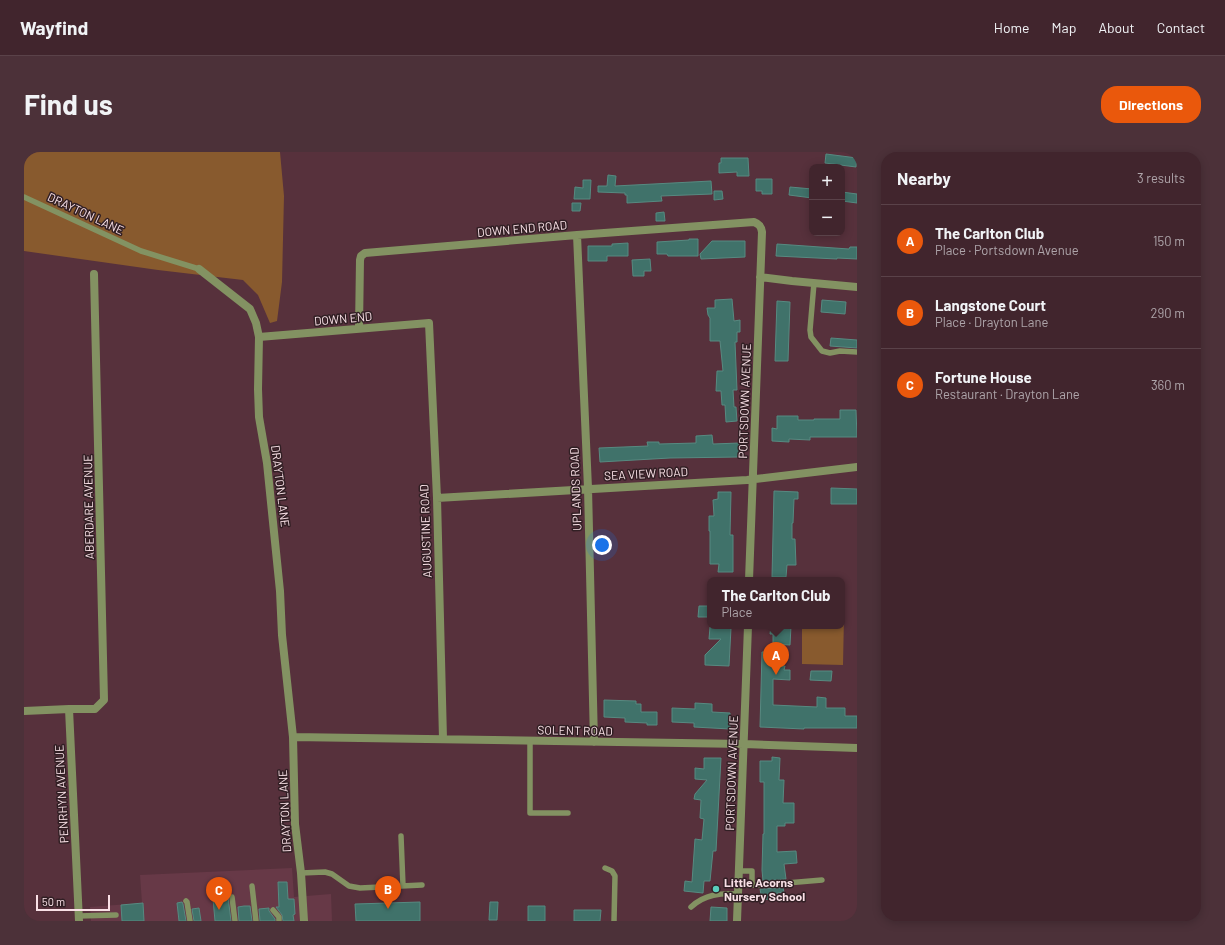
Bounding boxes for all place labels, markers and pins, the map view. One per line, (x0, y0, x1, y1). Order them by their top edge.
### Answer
pin: A (763, 642, 789, 675)
place label: Little Acorns Nursery School (724, 875, 805, 903)
pin: B (375, 876, 401, 909)
pin: C (206, 877, 232, 910)
marker: Little Acorns Nursery School (711, 884, 721, 894)

